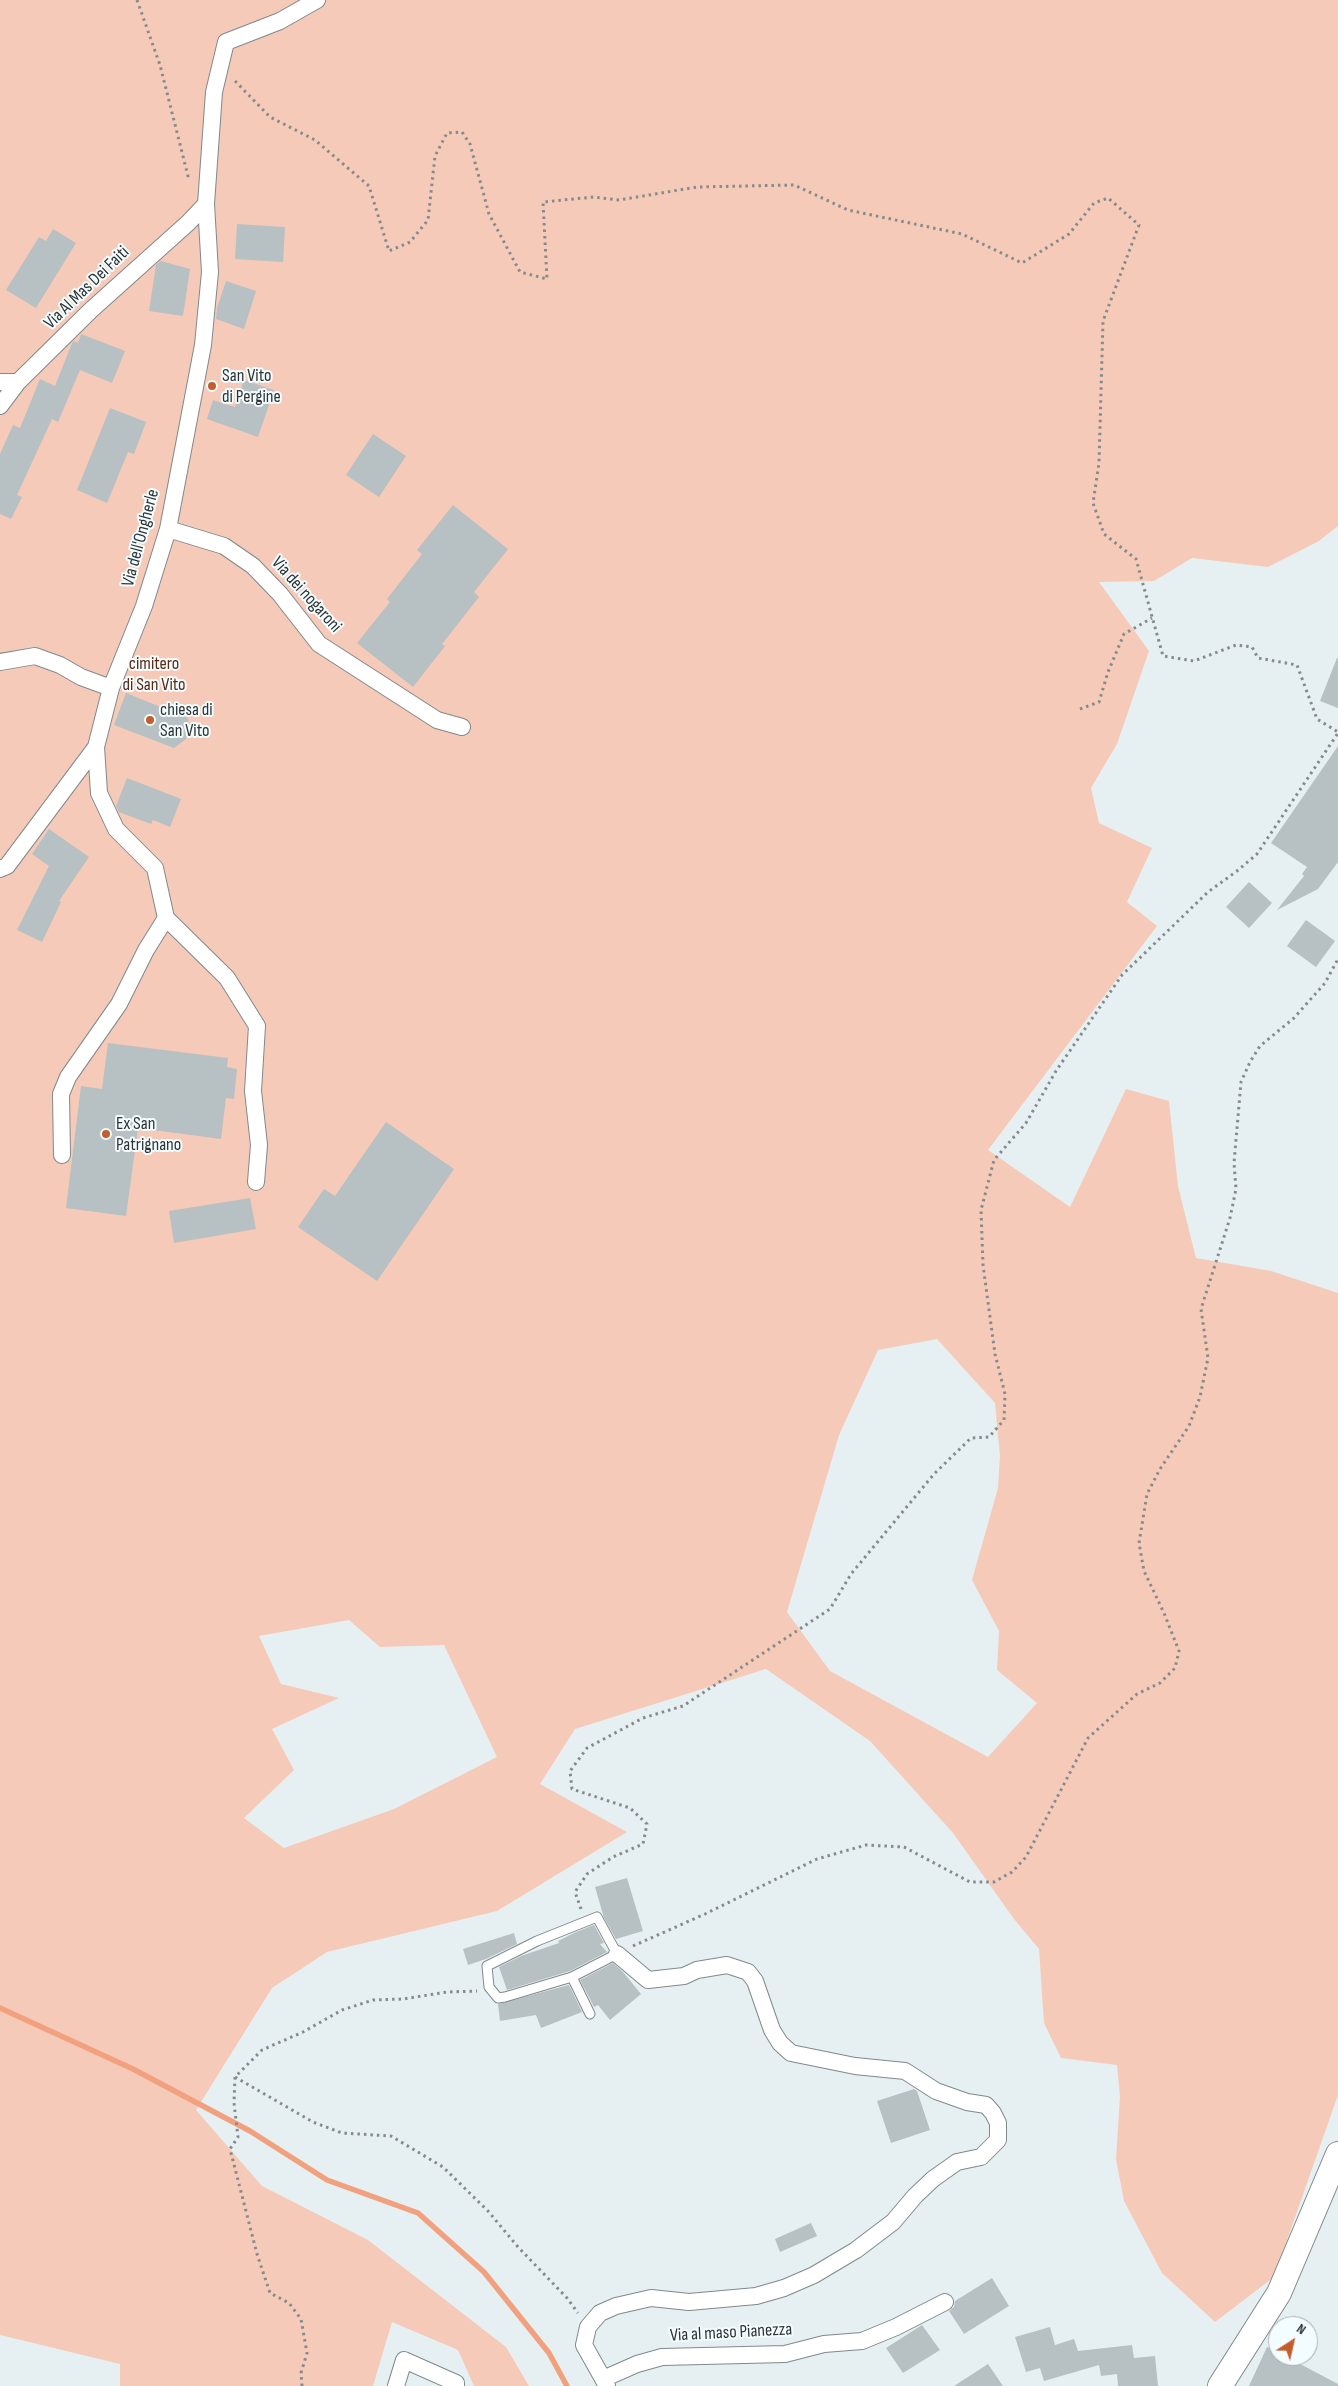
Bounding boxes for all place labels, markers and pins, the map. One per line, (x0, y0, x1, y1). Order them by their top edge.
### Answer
place label: San Vito di Pergine (222, 365, 281, 408)
marker: San Vito di Pergine (206, 380, 218, 392)
place label: chiesa di San Vito (160, 699, 213, 742)
marker: chiesa di San Vito (144, 714, 156, 726)
place label: Ex San Patrignano (116, 1113, 181, 1156)
marker: Ex San Patrignano (100, 1128, 112, 1140)

